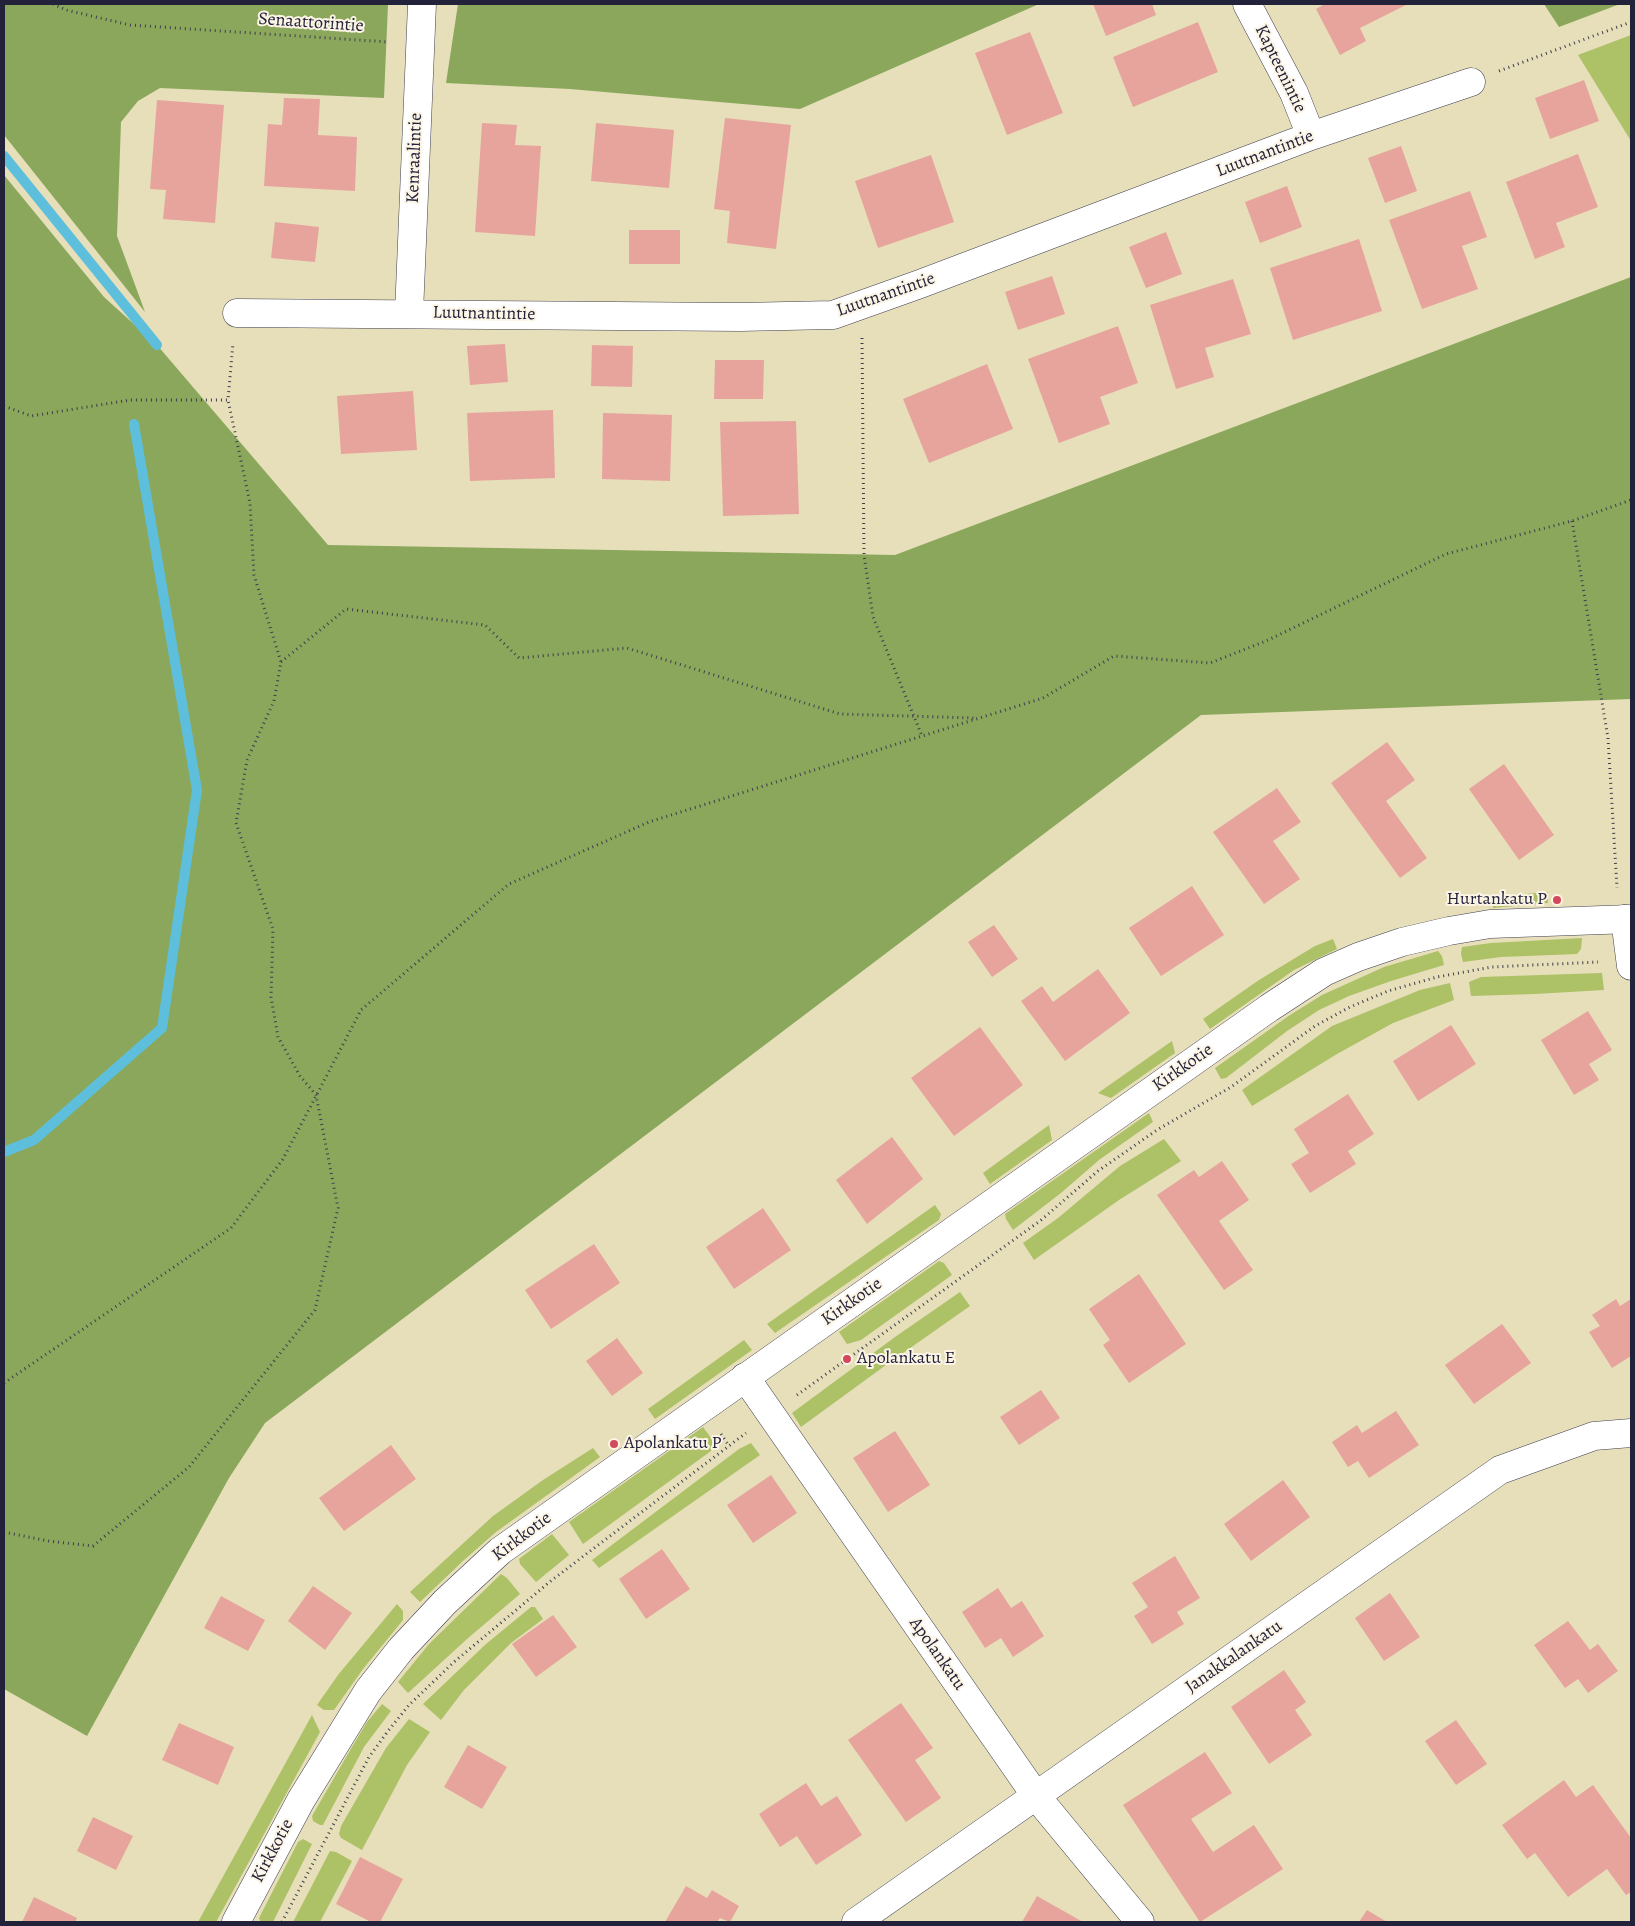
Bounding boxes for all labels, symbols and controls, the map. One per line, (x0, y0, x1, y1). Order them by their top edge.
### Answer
street label: Senaattorintie (258, 9, 364, 37)
street label: Kapteenintie (1249, 22, 1311, 116)
street label: Kenraalintie (403, 112, 427, 204)
street label: Luutnantintie (1213, 126, 1317, 182)
street label: Luutnantintie (834, 268, 938, 322)
street label: Luutnantintie (433, 302, 535, 326)
place label: Hurtankatu P (1446, 889, 1547, 911)
marker: Hurtankatu P (1551, 894, 1563, 906)
street label: Kirkkotie (1149, 1039, 1217, 1097)
street label: Kirkkotie (818, 1273, 886, 1331)
place label: Apolankatu E (857, 1348, 955, 1370)
marker: Apolankatu E (841, 1353, 853, 1365)
place label: Apolankatu P (624, 1433, 721, 1455)
marker: Apolankatu P (608, 1438, 620, 1450)
street label: Kirkkotie (488, 1508, 556, 1566)
street label: Apolankatu (904, 1613, 970, 1695)
street label: Janakkalankatu (1181, 1616, 1287, 1698)
street label: Kirkkotie (247, 1816, 299, 1886)

